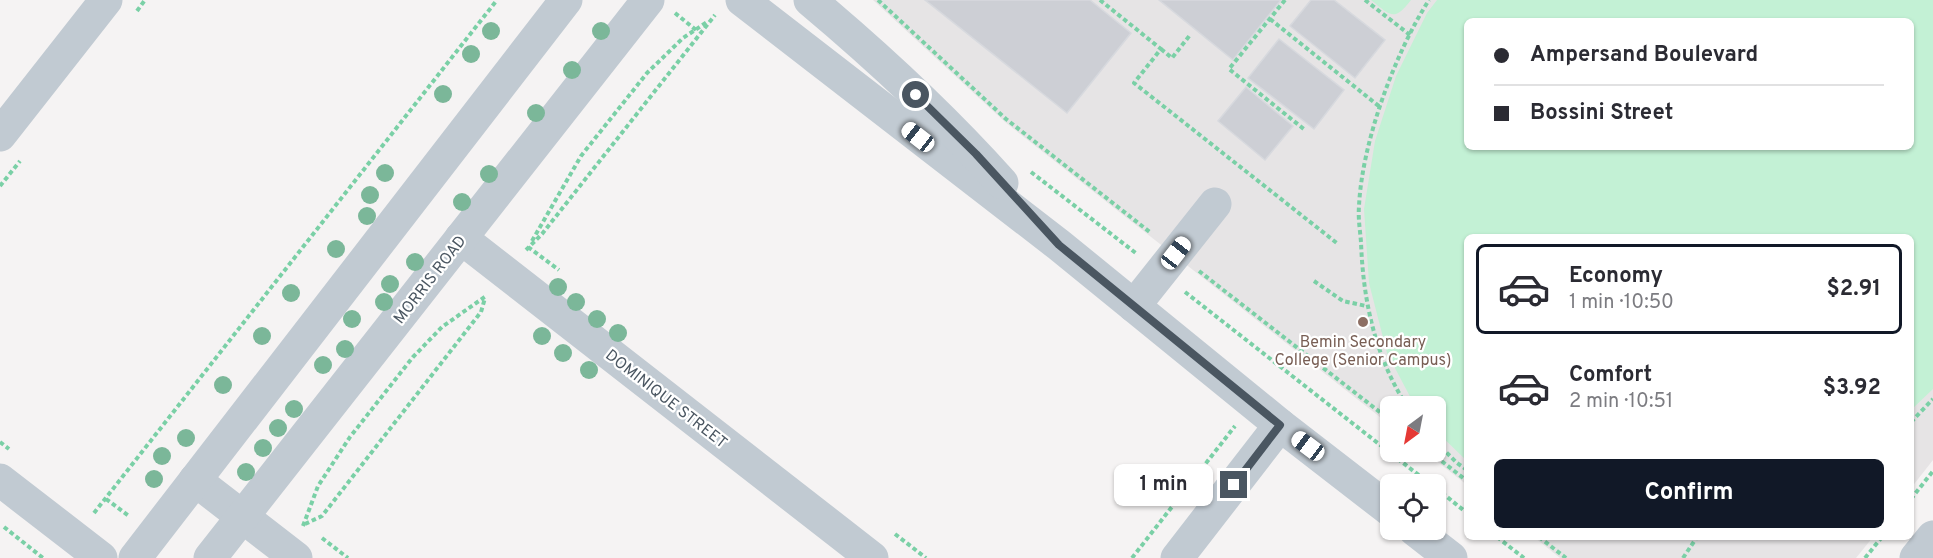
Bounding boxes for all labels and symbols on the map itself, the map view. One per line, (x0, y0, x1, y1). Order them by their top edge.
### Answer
route start (902, 81, 929, 108)
car (898, 119, 938, 155)
street label: MORRIS ROAD (390, 232, 471, 328)
car (1158, 233, 1194, 273)
marker: Bemin Secondary College (Senior Campus) (1356, 315, 1370, 329)
place label: Bemin Secondary College (Senior Campus) (1274, 333, 1452, 371)
street label: DOMINIQUE STREET (601, 346, 731, 453)
north arrow (1380, 396, 1446, 462)
car (1288, 428, 1328, 464)
callout: 1 min (1114, 464, 1213, 506)
route end (1220, 471, 1247, 498)

